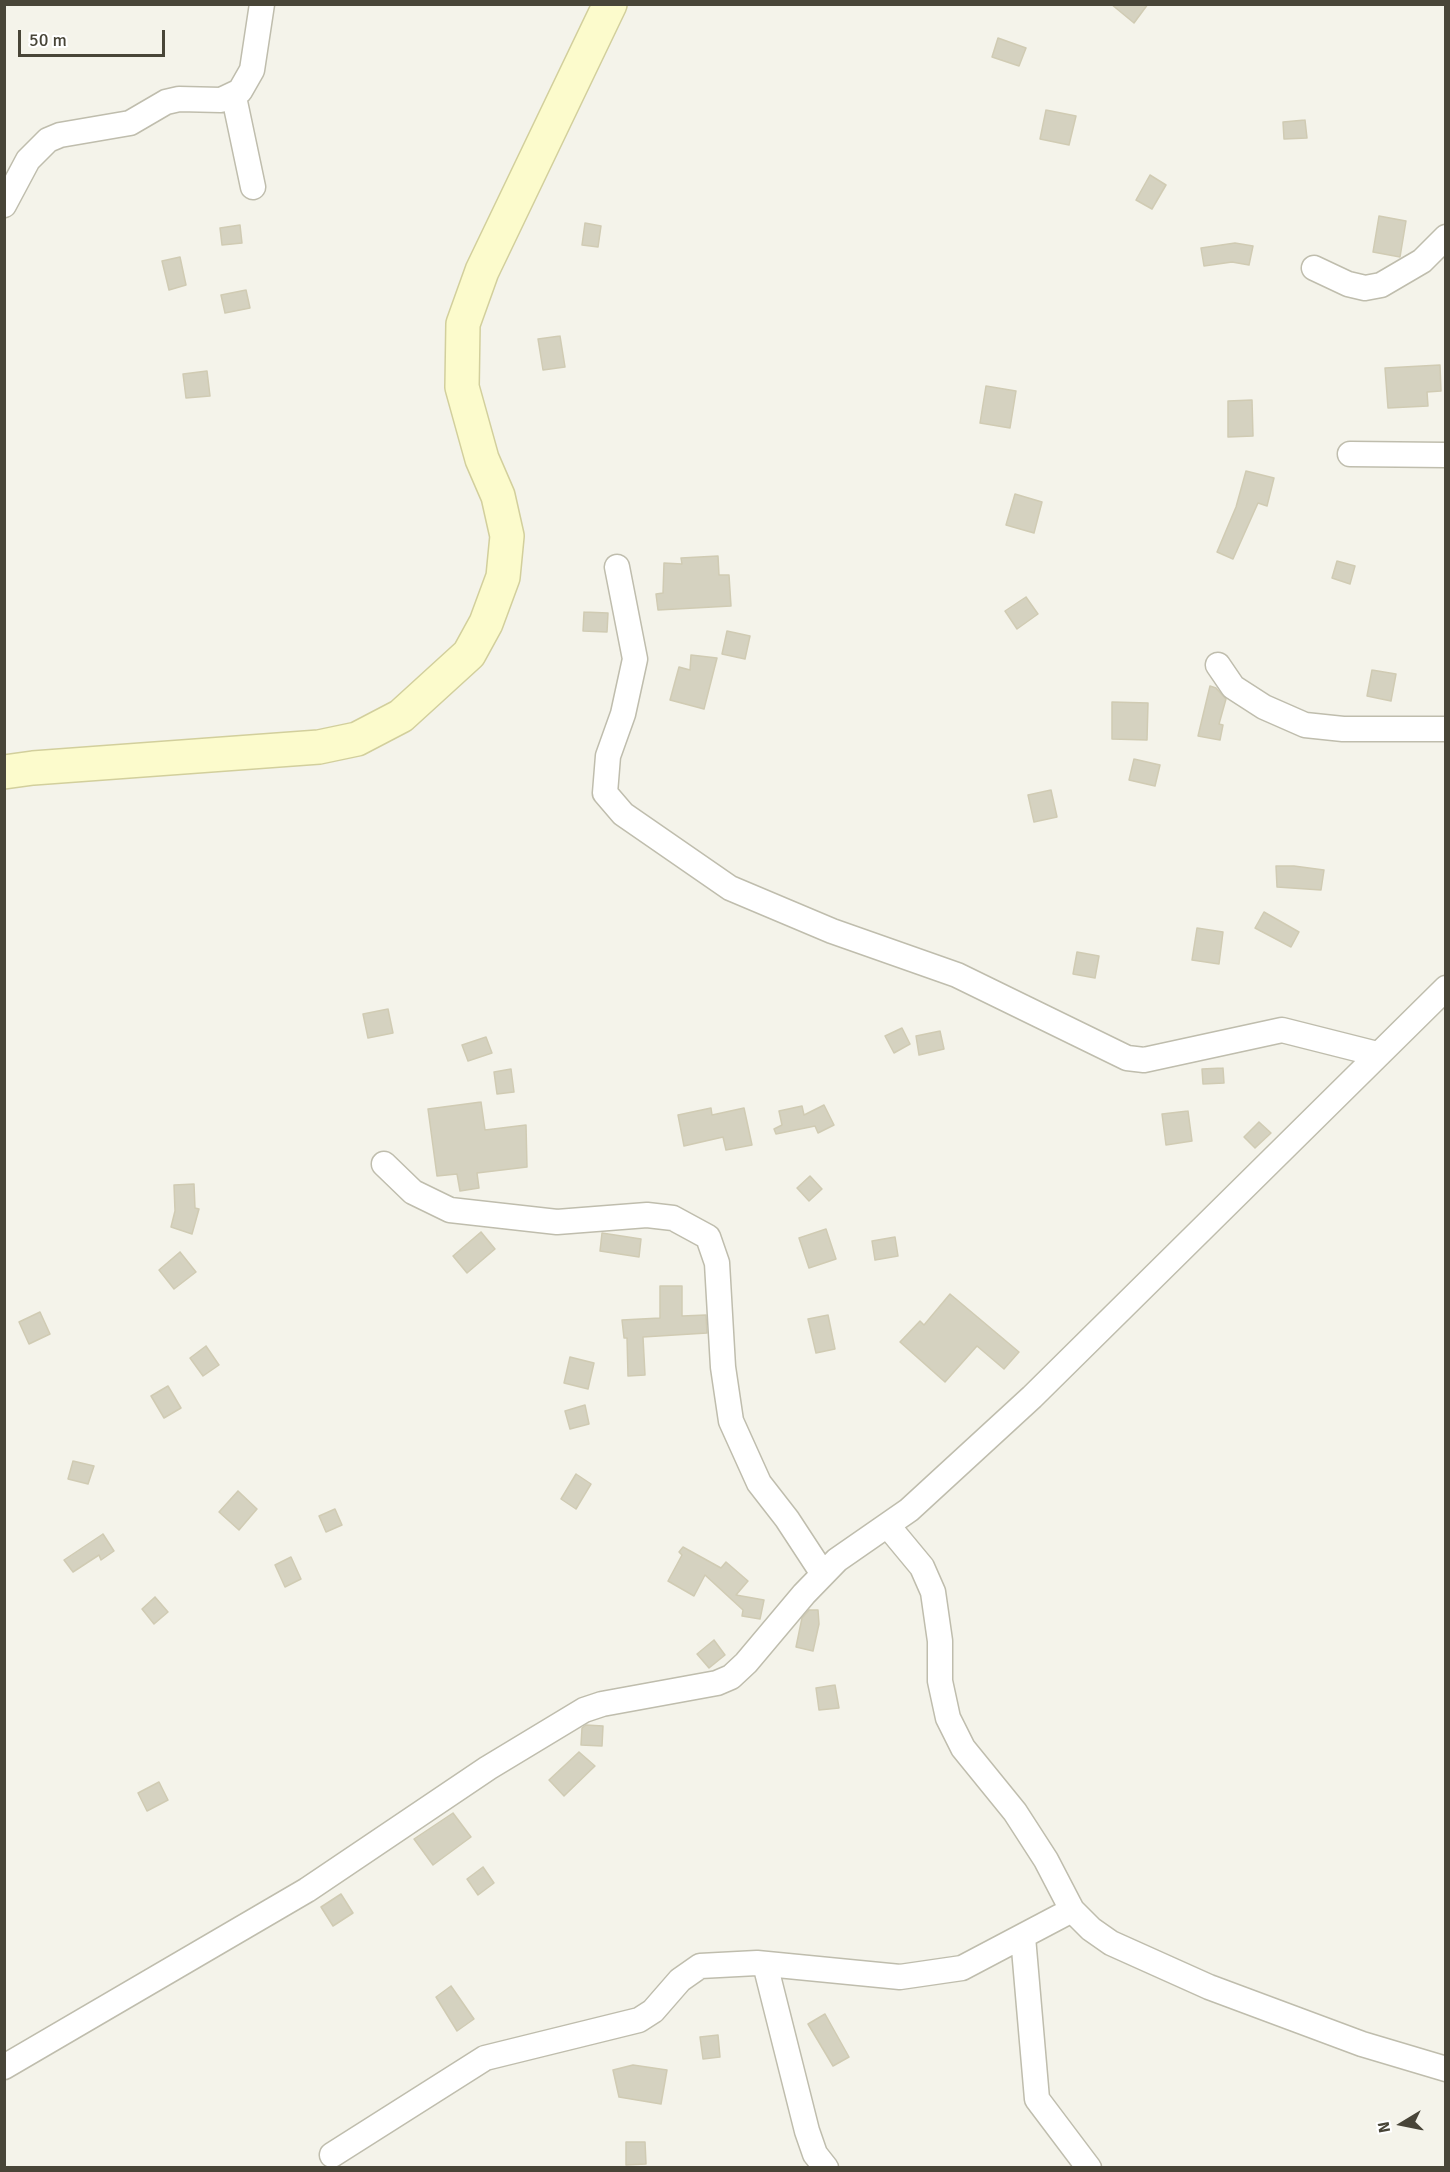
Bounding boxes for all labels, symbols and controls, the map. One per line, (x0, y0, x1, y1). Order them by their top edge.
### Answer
scale bar (21, 18, 168, 56)
text: 50 m (29, 29, 67, 51)
north arrow (1372, 2094, 1432, 2154)
text: N (1373, 2120, 1395, 2134)

